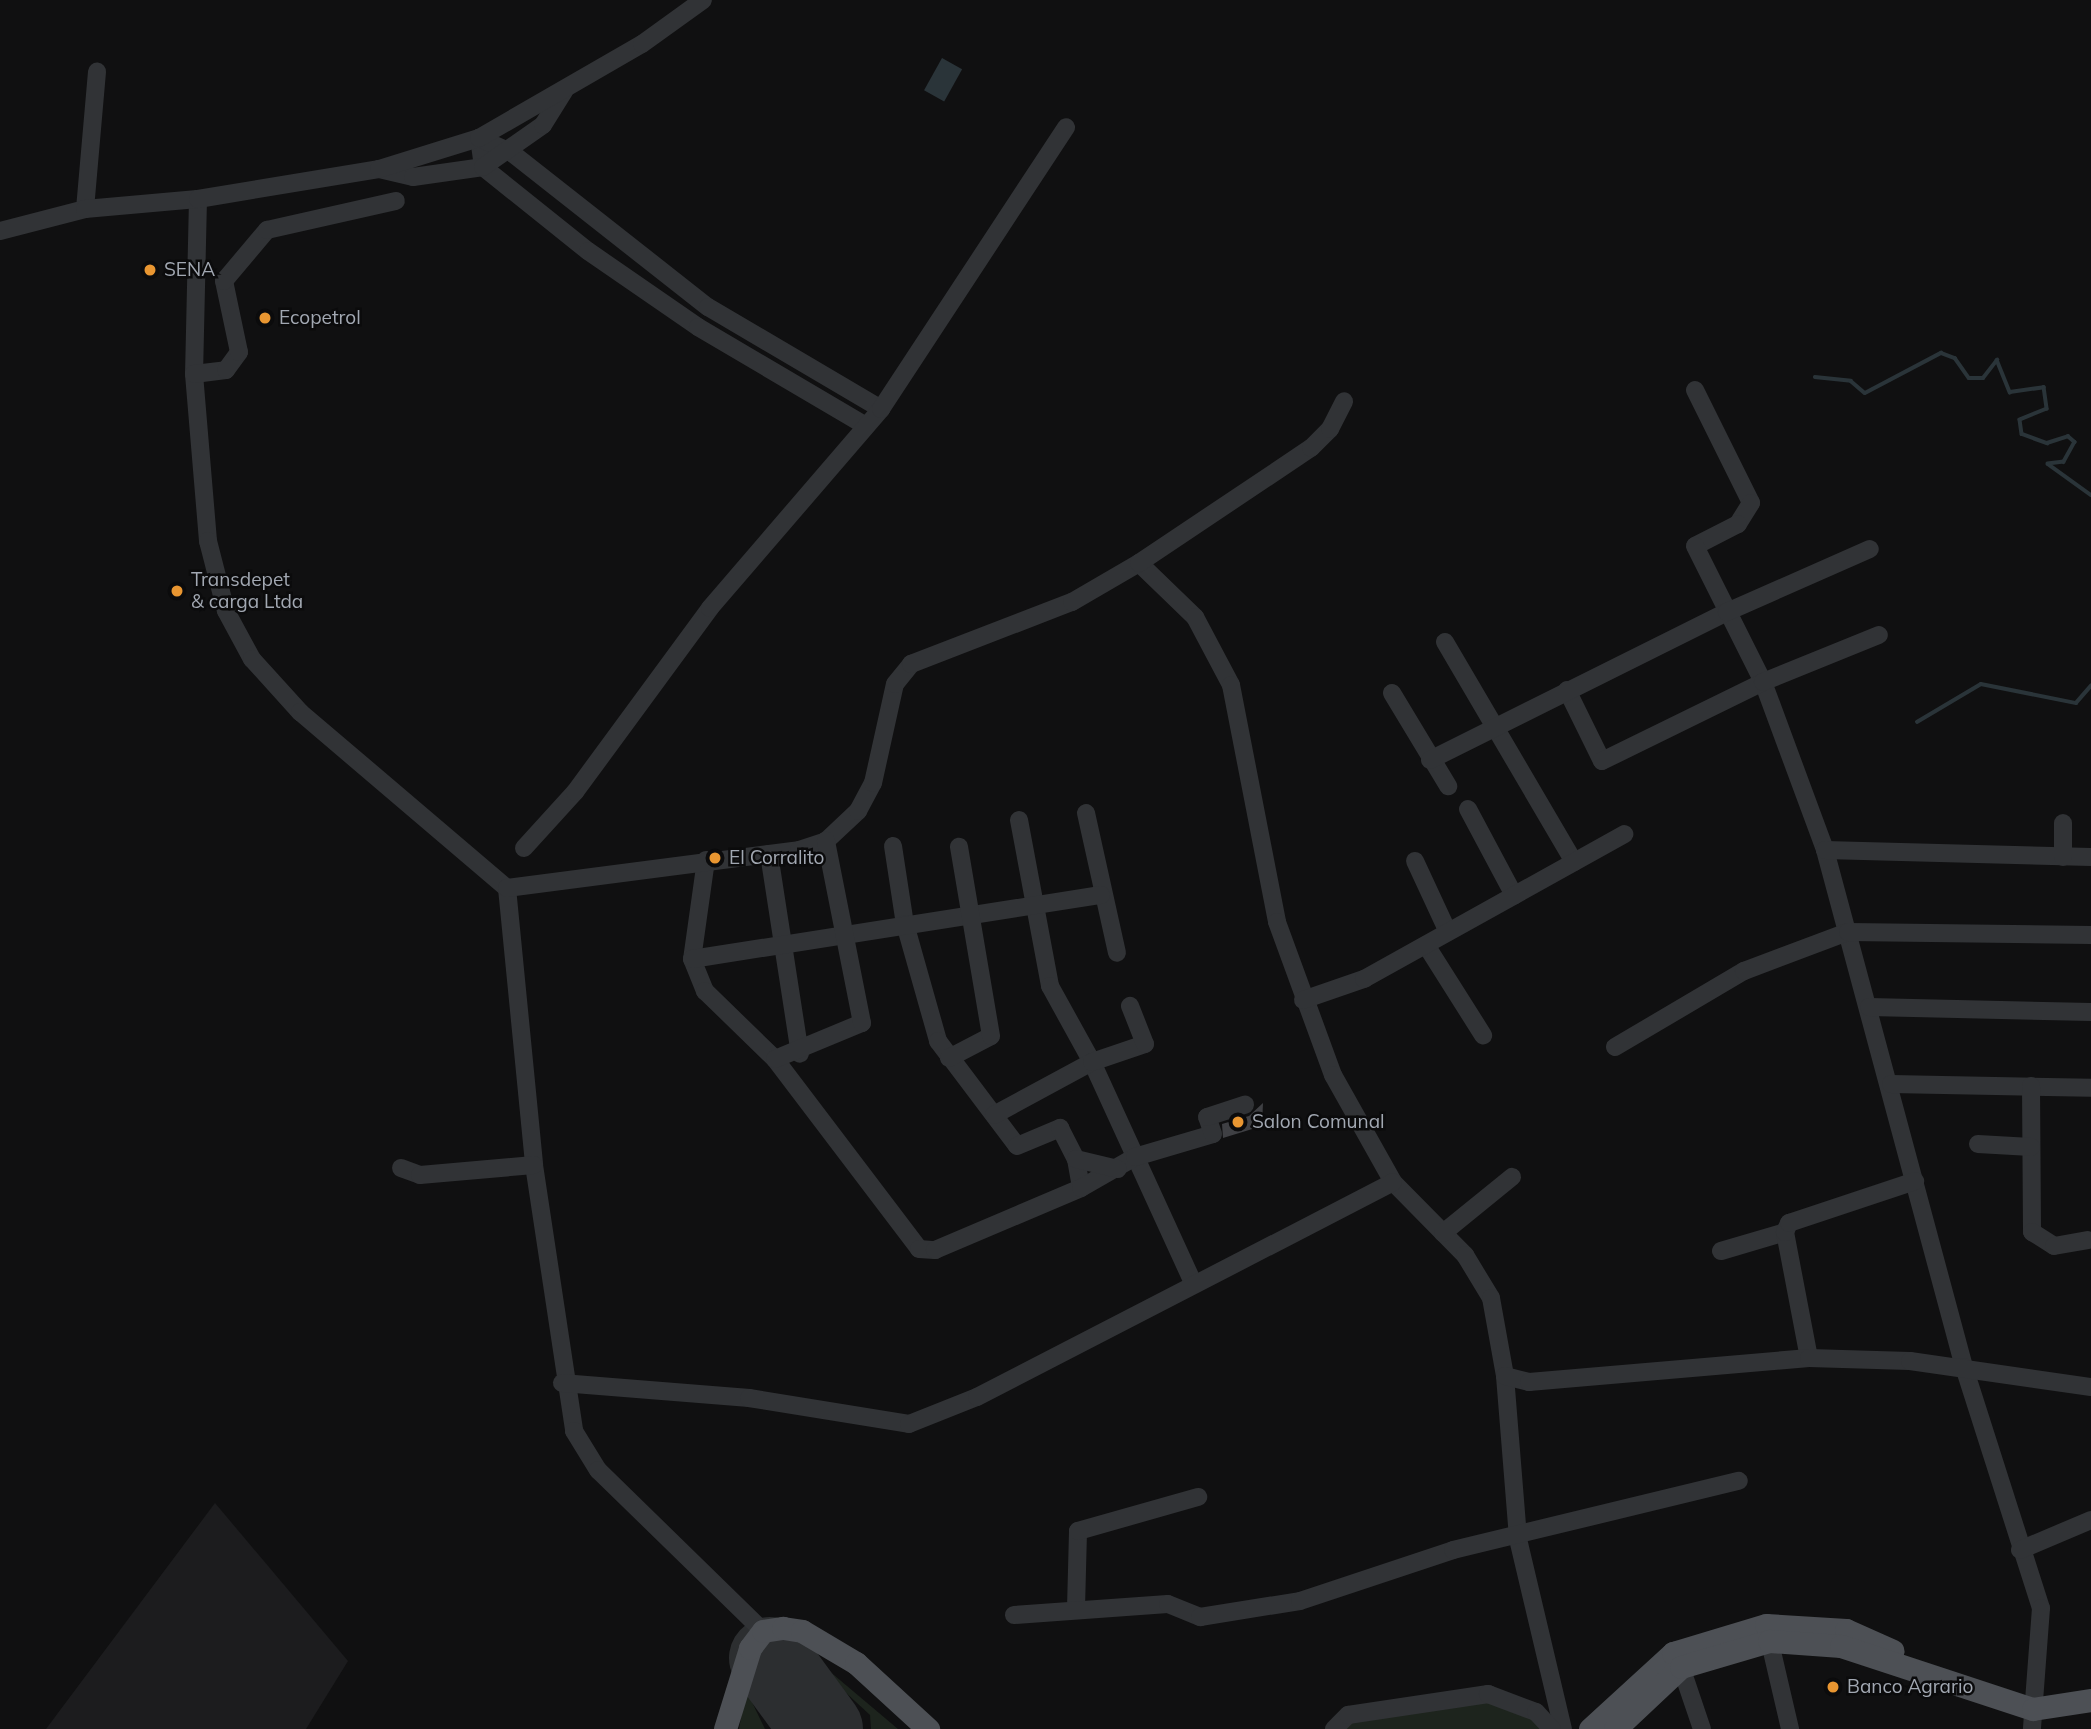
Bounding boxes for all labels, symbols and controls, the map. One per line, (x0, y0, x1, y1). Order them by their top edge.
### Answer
place label: SENA (164, 259, 215, 281)
marker: SENA (142, 262, 158, 278)
place label: Ecopetrol (279, 307, 361, 329)
marker: Ecopetrol (257, 310, 273, 326)
place label: Transdepet & carga Ltda (191, 569, 303, 613)
marker: Transdepet & carga Ltda (169, 583, 185, 599)
place label: El Corralito (729, 847, 824, 869)
marker: El Corralito (707, 850, 723, 866)
place label: Salon Comunal (1252, 1111, 1385, 1133)
marker: Salon Comunal (1230, 1114, 1246, 1130)
place label: Banco Agrario (1847, 1676, 1973, 1698)
marker: Banco Agrario (1825, 1679, 1841, 1695)

